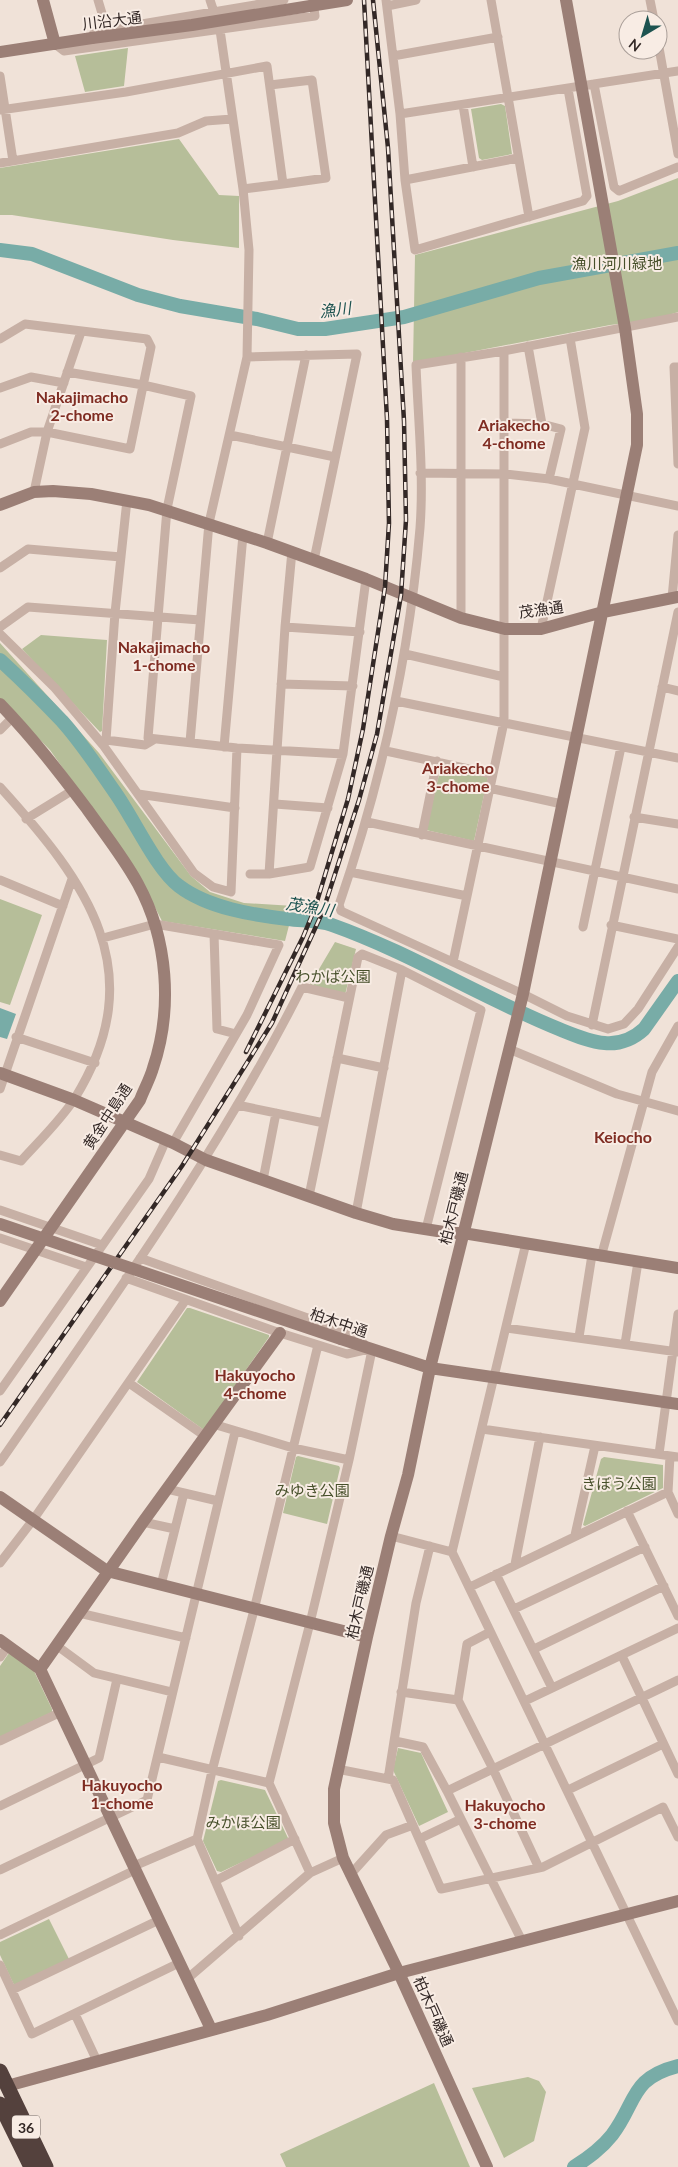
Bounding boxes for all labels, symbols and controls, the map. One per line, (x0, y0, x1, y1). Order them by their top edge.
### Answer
street label: 川沿大通 (81, 7, 143, 33)
north arrow (618, 10, 668, 60)
text: N (625, 36, 644, 56)
park label: 漁川河川緑地 (572, 254, 662, 272)
water label: 漁川 (318, 297, 354, 320)
district label: Nakajimacho 2-chome (36, 387, 128, 424)
district label: Ariakecho 4-chome (477, 415, 550, 452)
street label: 茂漁通 (517, 597, 565, 621)
district label: Nakajimacho 1-chome (118, 637, 210, 674)
district label: Ariakecho 3-chome (421, 758, 494, 795)
water label: 茂漁川 (285, 893, 337, 919)
park label: わかば公園 (295, 967, 371, 985)
street label: 黄金中島通 (79, 1080, 135, 1152)
district label: Keiocho (594, 1127, 652, 1146)
street label: 柏木戸磯通 (435, 1169, 471, 1247)
street label: 柏木中通 (308, 1304, 370, 1340)
district label: Hakuyocho 4-chome (214, 1365, 296, 1402)
park label: きぼう公園 (581, 1474, 657, 1492)
park label: みゆき公園 (274, 1481, 350, 1499)
street label: 柏木戸磯通 (342, 1563, 376, 1641)
district label: Hakuyocho 1-chome (81, 1775, 163, 1812)
district label: Hakuyocho 3-chome (464, 1795, 546, 1832)
park label: みかほ公園 (205, 1813, 281, 1831)
street label: 柏木戸磯通 (411, 1973, 457, 2049)
road number: 36 (12, 2116, 40, 2138)

